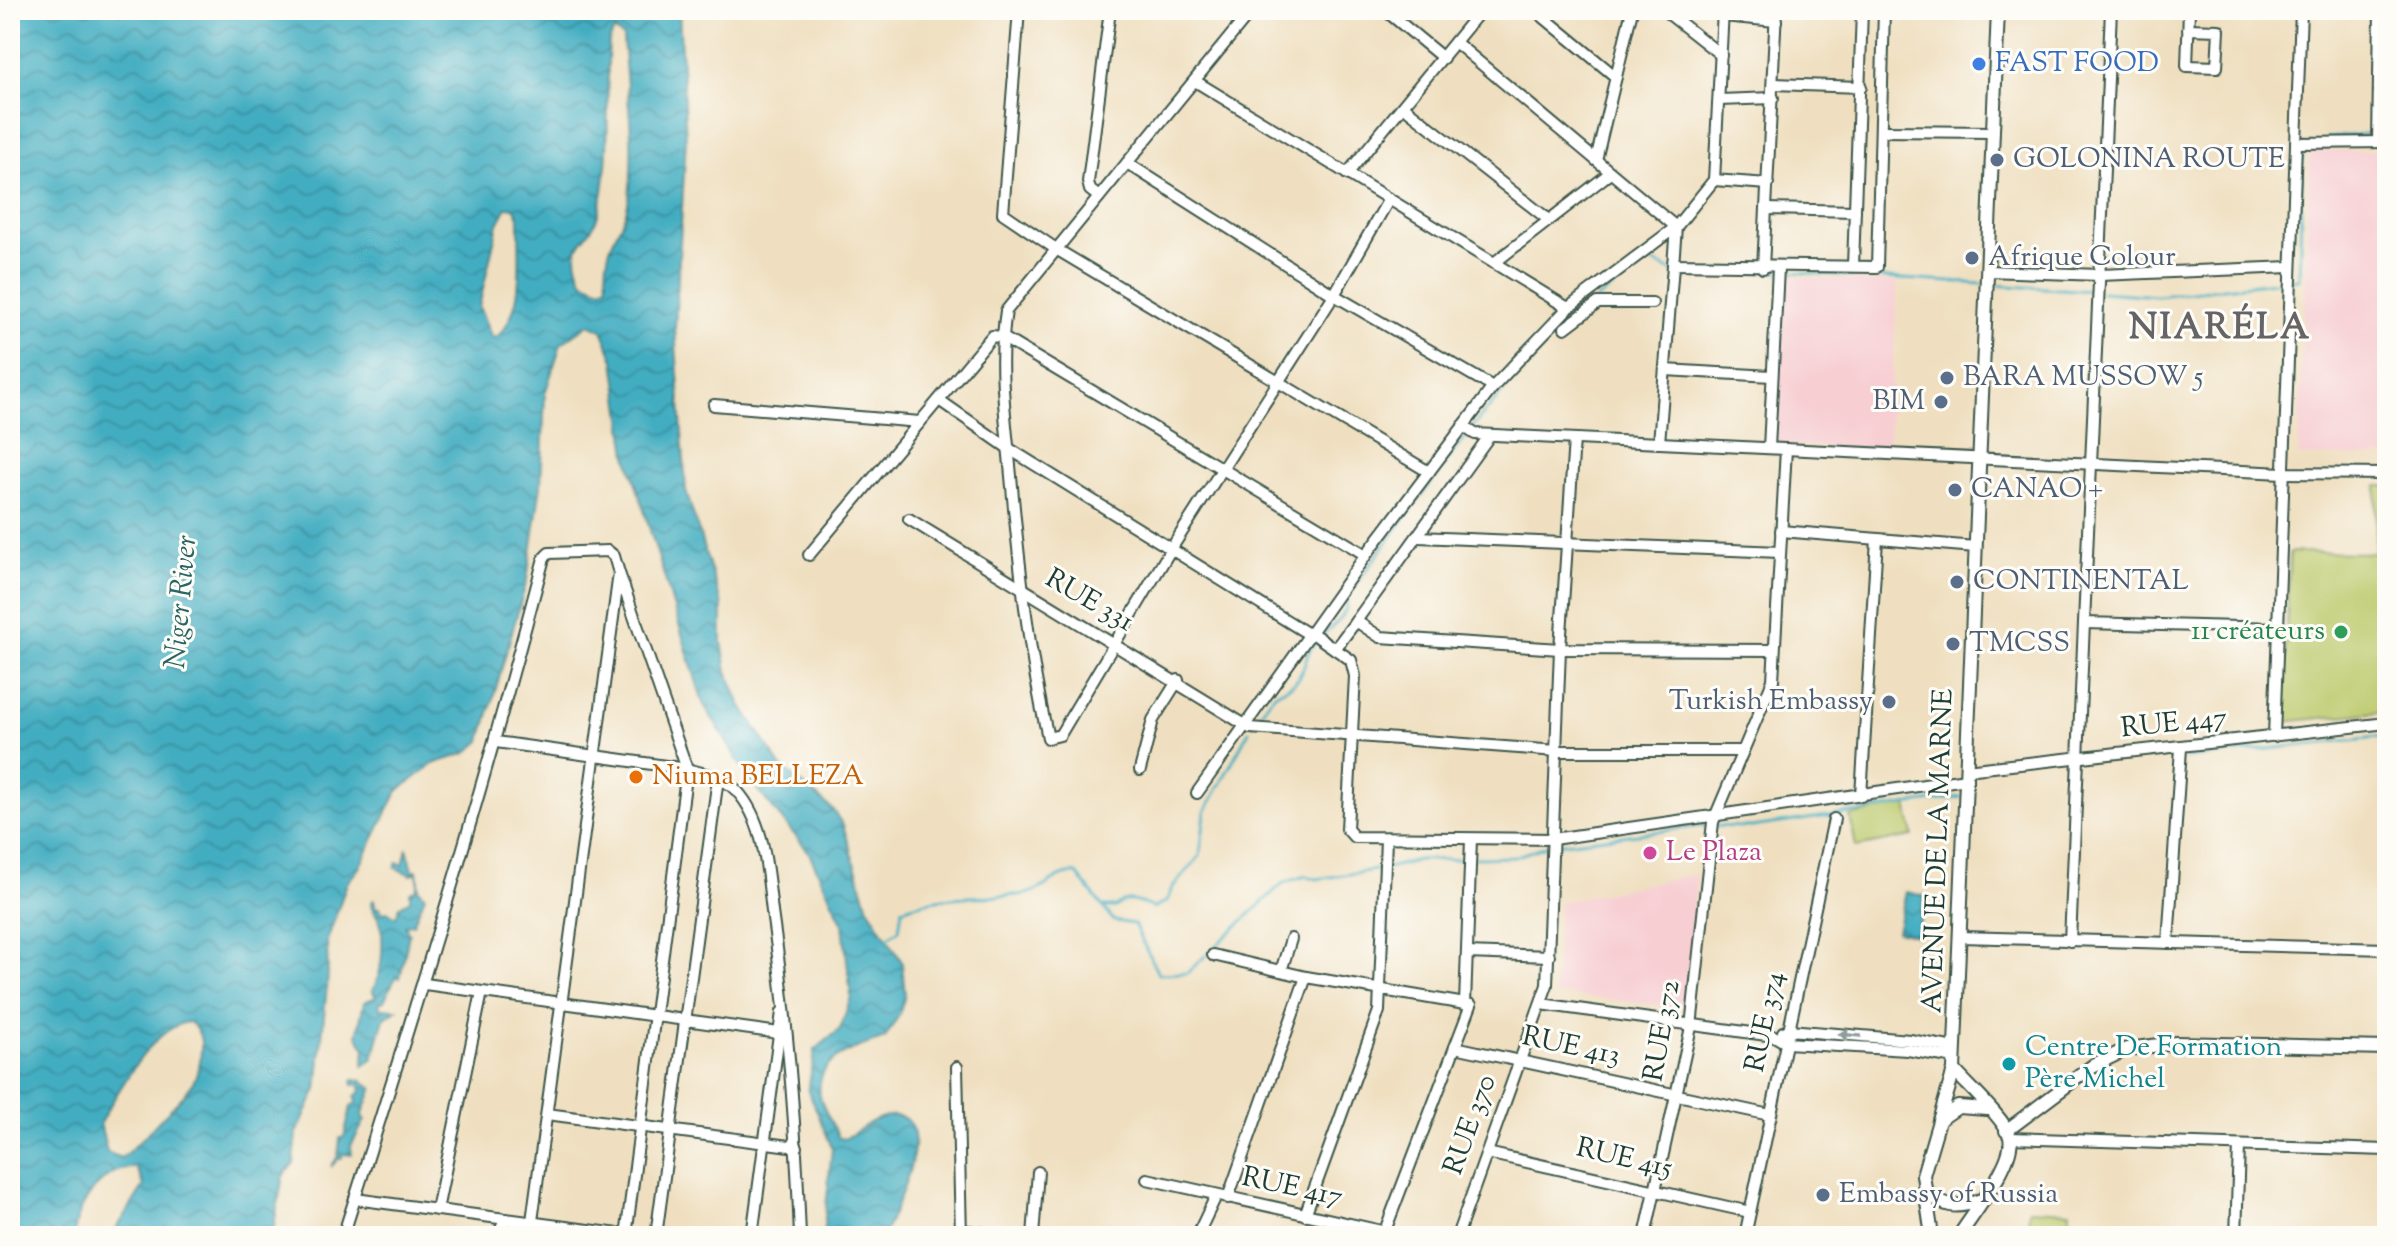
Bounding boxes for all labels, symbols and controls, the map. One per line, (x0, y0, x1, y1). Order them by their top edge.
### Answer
place label: FAST FOOD (1995, 44, 2159, 84)
marker: FAST FOOD (1970, 55, 1988, 73)
place label: GOLONINA ROUTE (2013, 140, 2285, 180)
marker: GOLONINA ROUTE (1988, 151, 2006, 169)
place label: Afrique Colour (1988, 238, 2176, 278)
marker: Afrique Colour (1963, 249, 1981, 267)
district label: NIARÉLA (2129, 302, 2311, 355)
place label: BARA MUSSOW 5 (1963, 358, 2204, 398)
marker: BARA MUSSOW 5 (1938, 369, 1956, 387)
place label: BIM (1872, 382, 1925, 422)
marker: BIM (1932, 393, 1950, 411)
place label: CANAO + (1971, 470, 2103, 510)
marker: CANAO + (1946, 481, 1964, 499)
water label: Niger River (155, 533, 209, 671)
street label: RUE 331 (1037, 560, 1141, 642)
place label: CONTINENTAL (1973, 562, 2189, 602)
marker: CONTINENTAL (1948, 573, 1966, 591)
place label: 11 créateurs (2191, 612, 2325, 652)
marker: 11 créateurs (2332, 623, 2350, 641)
place label: TMCSS (1969, 624, 2070, 664)
marker: TMCSS (1944, 635, 1962, 653)
place label: Turkish Embassy (1669, 682, 1873, 722)
street label: AVENUE DE LA MARNE (1913, 688, 1965, 1014)
marker: Turkish Embassy (1880, 693, 1898, 711)
street label: RUE 447 (2119, 699, 2229, 749)
place label: Niuma BELLEZA (652, 757, 864, 797)
marker: Niuma BELLEZA (627, 768, 645, 786)
place label: Le Plaza (1666, 833, 1762, 873)
marker: Le Plaza (1641, 844, 1659, 862)
street label: RUE 374 (1736, 968, 1796, 1076)
street label: RUE 372 (1634, 977, 1692, 1085)
street label: RUE 413 (1518, 1017, 1624, 1077)
one-way arrow (1837, 1028, 1862, 1041)
place label: Centre De Formation Père Michel (2025, 1028, 2282, 1100)
marker: Centre De Formation Père Michel (2000, 1055, 2018, 1073)
street label: RUE 370 (1434, 1069, 1508, 1181)
street label: RUE 415 (1572, 1129, 1676, 1190)
street label: RUE 417 (1238, 1158, 1346, 1218)
place label: Embassy of Russia (1839, 1175, 2058, 1215)
marker: Embassy of Russia (1814, 1186, 1832, 1204)

